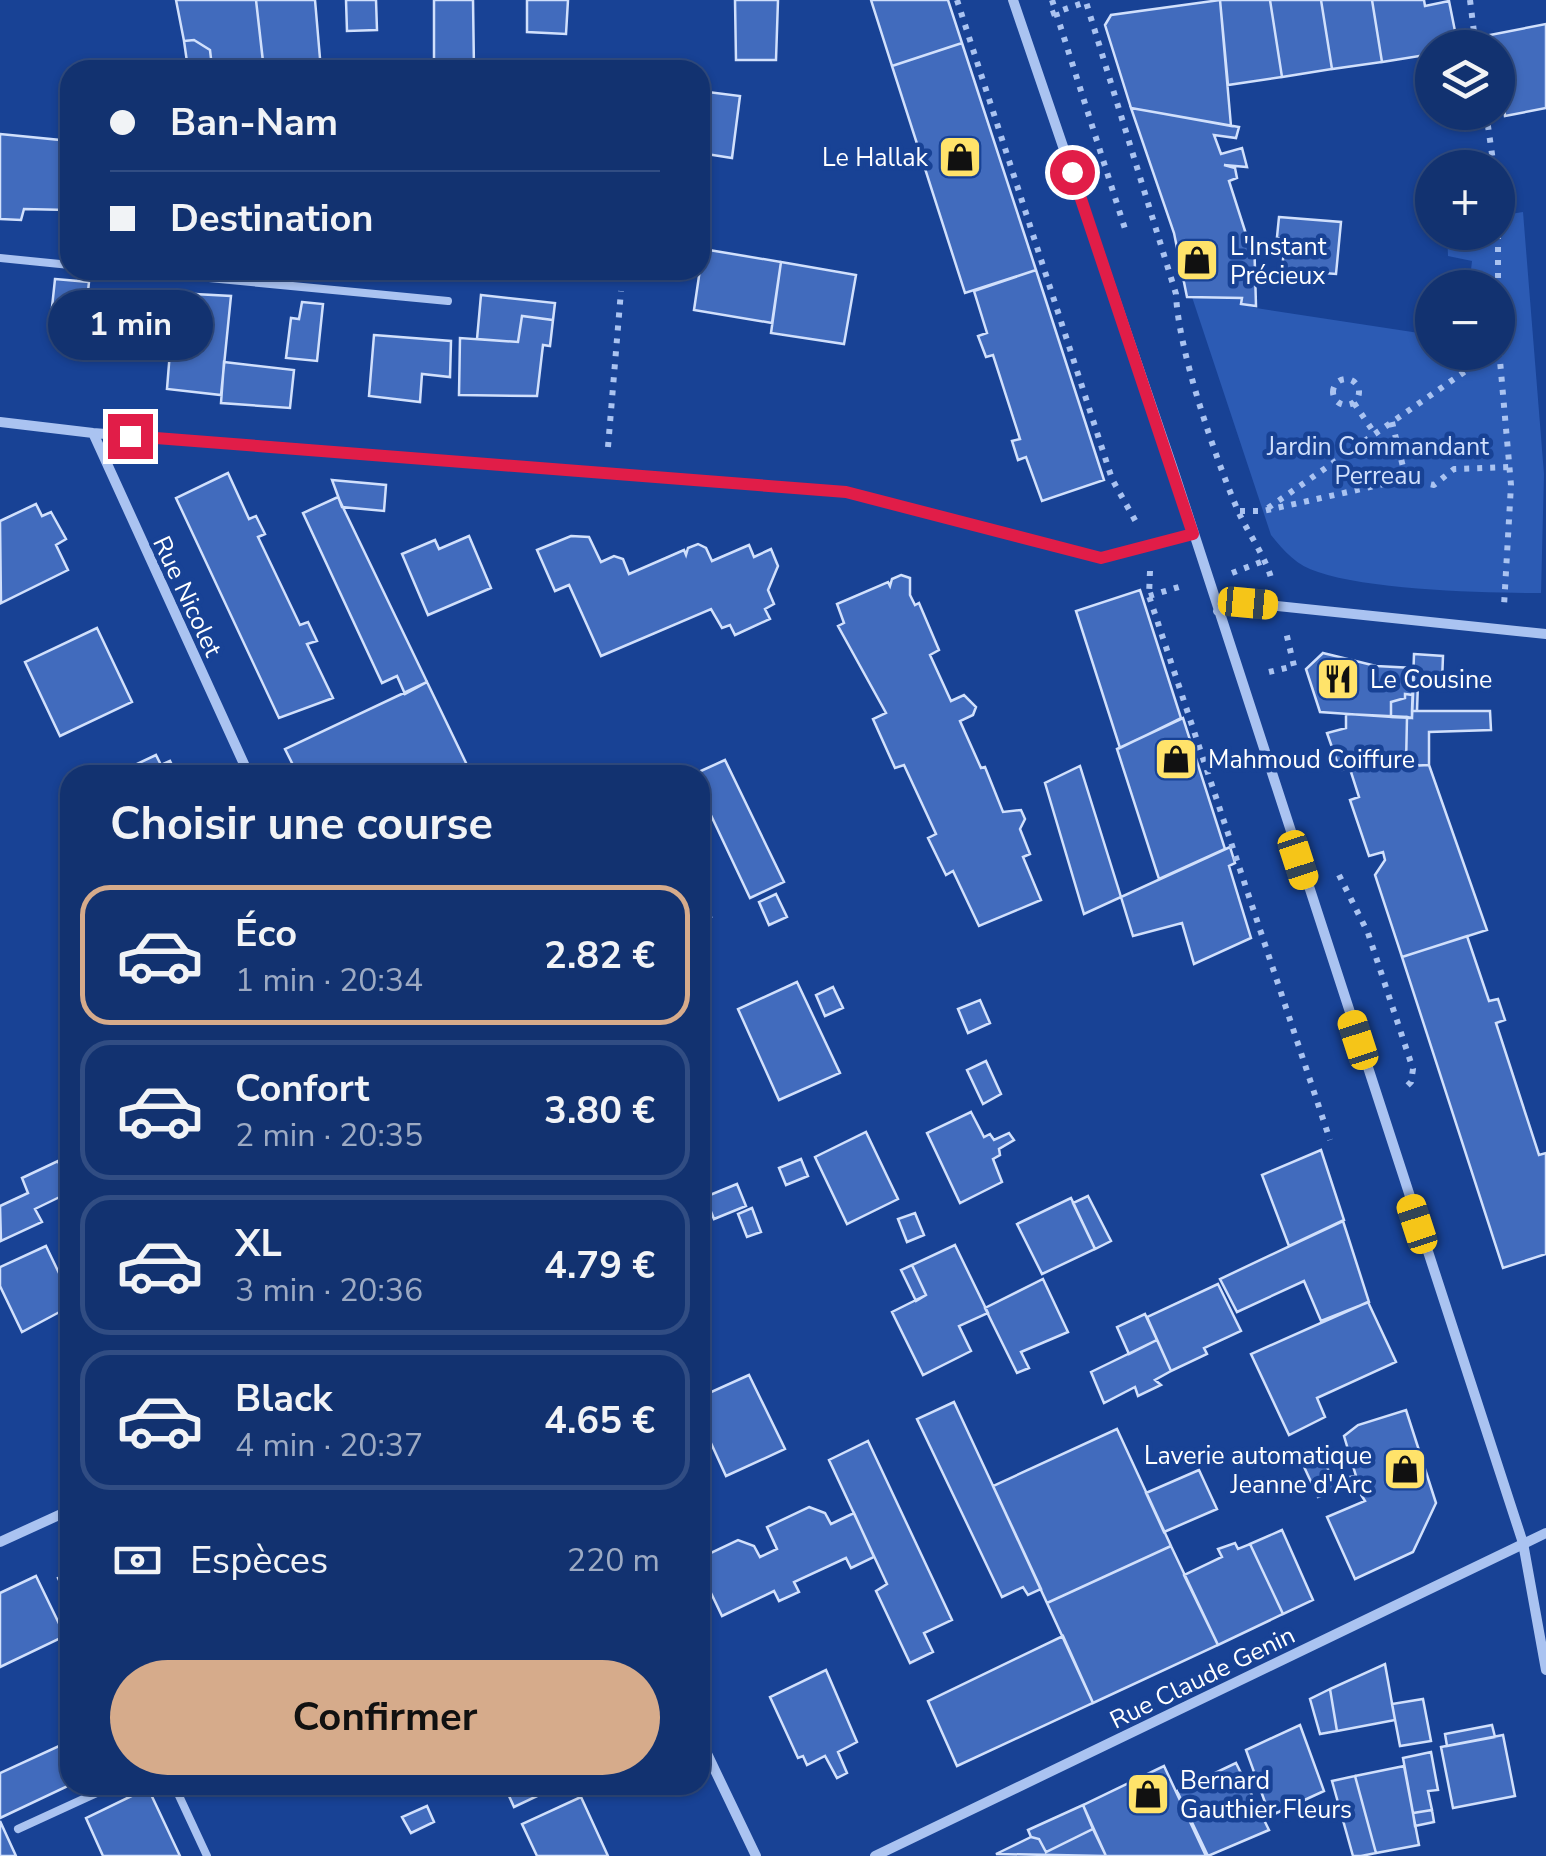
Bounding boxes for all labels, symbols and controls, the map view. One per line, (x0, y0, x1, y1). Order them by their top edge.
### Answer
map controls (1415, 30, 1515, 370)
button: layers (1415, 30, 1515, 130)
text: Ban-Nam (170, 97, 338, 148)
shop icon: Le Hallak (937, 134, 983, 180)
place label: Le Hallak (822, 141, 928, 175)
route start (1050, 150, 1095, 195)
button: + (1415, 150, 1515, 250)
text: Destination (170, 193, 374, 244)
place label: L'Instant Précieux (1230, 230, 1327, 293)
shop icon: L'Instant Précieux (1174, 237, 1220, 283)
button: − (1415, 270, 1515, 370)
callout: 1 min (48, 291, 212, 361)
text: 1 min (89, 303, 172, 346)
route end (108, 414, 153, 459)
park label: Jardin Commandant Perreau (1266, 430, 1489, 493)
street label: Rue Nicolet (144, 531, 230, 662)
car (1217, 585, 1279, 621)
restaurant icon: Le Cousine (1315, 656, 1361, 702)
place label: Le Cousine (1370, 663, 1492, 697)
shop icon: Mahmoud Coiffure (1153, 736, 1199, 782)
place label: Mahmoud Coiffure (1208, 743, 1415, 777)
text: Choisir une course (110, 794, 493, 855)
car (1274, 827, 1322, 893)
text: Éco (235, 908, 297, 959)
icon: car (115, 910, 205, 1000)
text: 2.82 € (544, 930, 655, 981)
text: 1 min · 20:34 (235, 959, 423, 1002)
car (1334, 1007, 1382, 1073)
text: Confort (235, 1063, 369, 1114)
icon: car (115, 1065, 205, 1155)
text: 3.80 € (544, 1085, 655, 1136)
text: 2 min · 20:35 (235, 1114, 423, 1157)
car (1393, 1191, 1441, 1257)
text: XL (235, 1218, 282, 1269)
icon: car (115, 1220, 205, 1310)
text: 4.79 € (544, 1240, 655, 1291)
text: 3 min · 20:36 (235, 1269, 423, 1312)
text: Black (235, 1373, 332, 1424)
icon: car (115, 1375, 205, 1465)
text: 4.65 € (544, 1395, 655, 1446)
text: 4 min · 20:37 (235, 1424, 423, 1467)
place label: Laverie automatique Jeanne d'Arc (1144, 1439, 1372, 1502)
shop icon: Laverie automatique Jeanne d'Arc (1382, 1446, 1428, 1492)
icon: cash (110, 1533, 165, 1588)
text: Espèces (190, 1535, 328, 1586)
text: 220 m (567, 1539, 660, 1582)
street label: Rue Claude Genin (1104, 1618, 1301, 1737)
button: Confirmer (110, 1660, 660, 1775)
place label: Bernard Gauthier Fleurs (1180, 1764, 1352, 1827)
shop icon: Bernard Gauthier Fleurs (1125, 1771, 1171, 1817)

